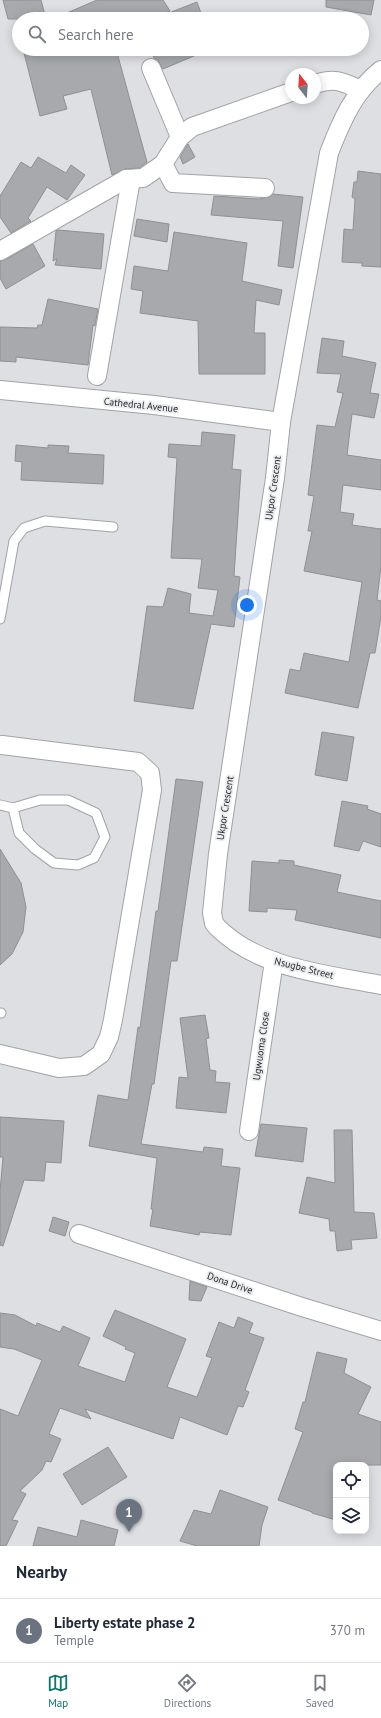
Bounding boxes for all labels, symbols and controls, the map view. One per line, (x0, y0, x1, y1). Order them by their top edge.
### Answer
search box (12, 12, 369, 56)
icon: search (26, 23, 48, 45)
text: Search here (58, 25, 134, 44)
north arrow (285, 68, 321, 104)
street label: Cathedral Avenue (103, 395, 179, 415)
street label: Ukpor Crescent (262, 455, 284, 521)
your location (237, 595, 257, 615)
street label: Ukpor Crescent (214, 774, 237, 841)
street label: Nsugbe Street (273, 954, 335, 982)
street label: Ugwuoma Close (250, 1011, 272, 1081)
street label: Dona Drive (205, 1269, 255, 1297)
map controls (333, 1462, 369, 1534)
button: locate (333, 1462, 369, 1498)
button: layers (333, 1498, 369, 1534)
pin: 1 (116, 1499, 142, 1532)
text: Nearby (16, 1561, 67, 1583)
text: Liberty estate phase 2 (54, 1613, 196, 1632)
text: 1 (25, 1622, 33, 1639)
text: 370 m (330, 1622, 365, 1639)
text: Temple (54, 1632, 94, 1649)
tab: Map (47, 1672, 69, 1710)
tab: Directions (164, 1672, 211, 1710)
tab: Saved (306, 1672, 334, 1710)

